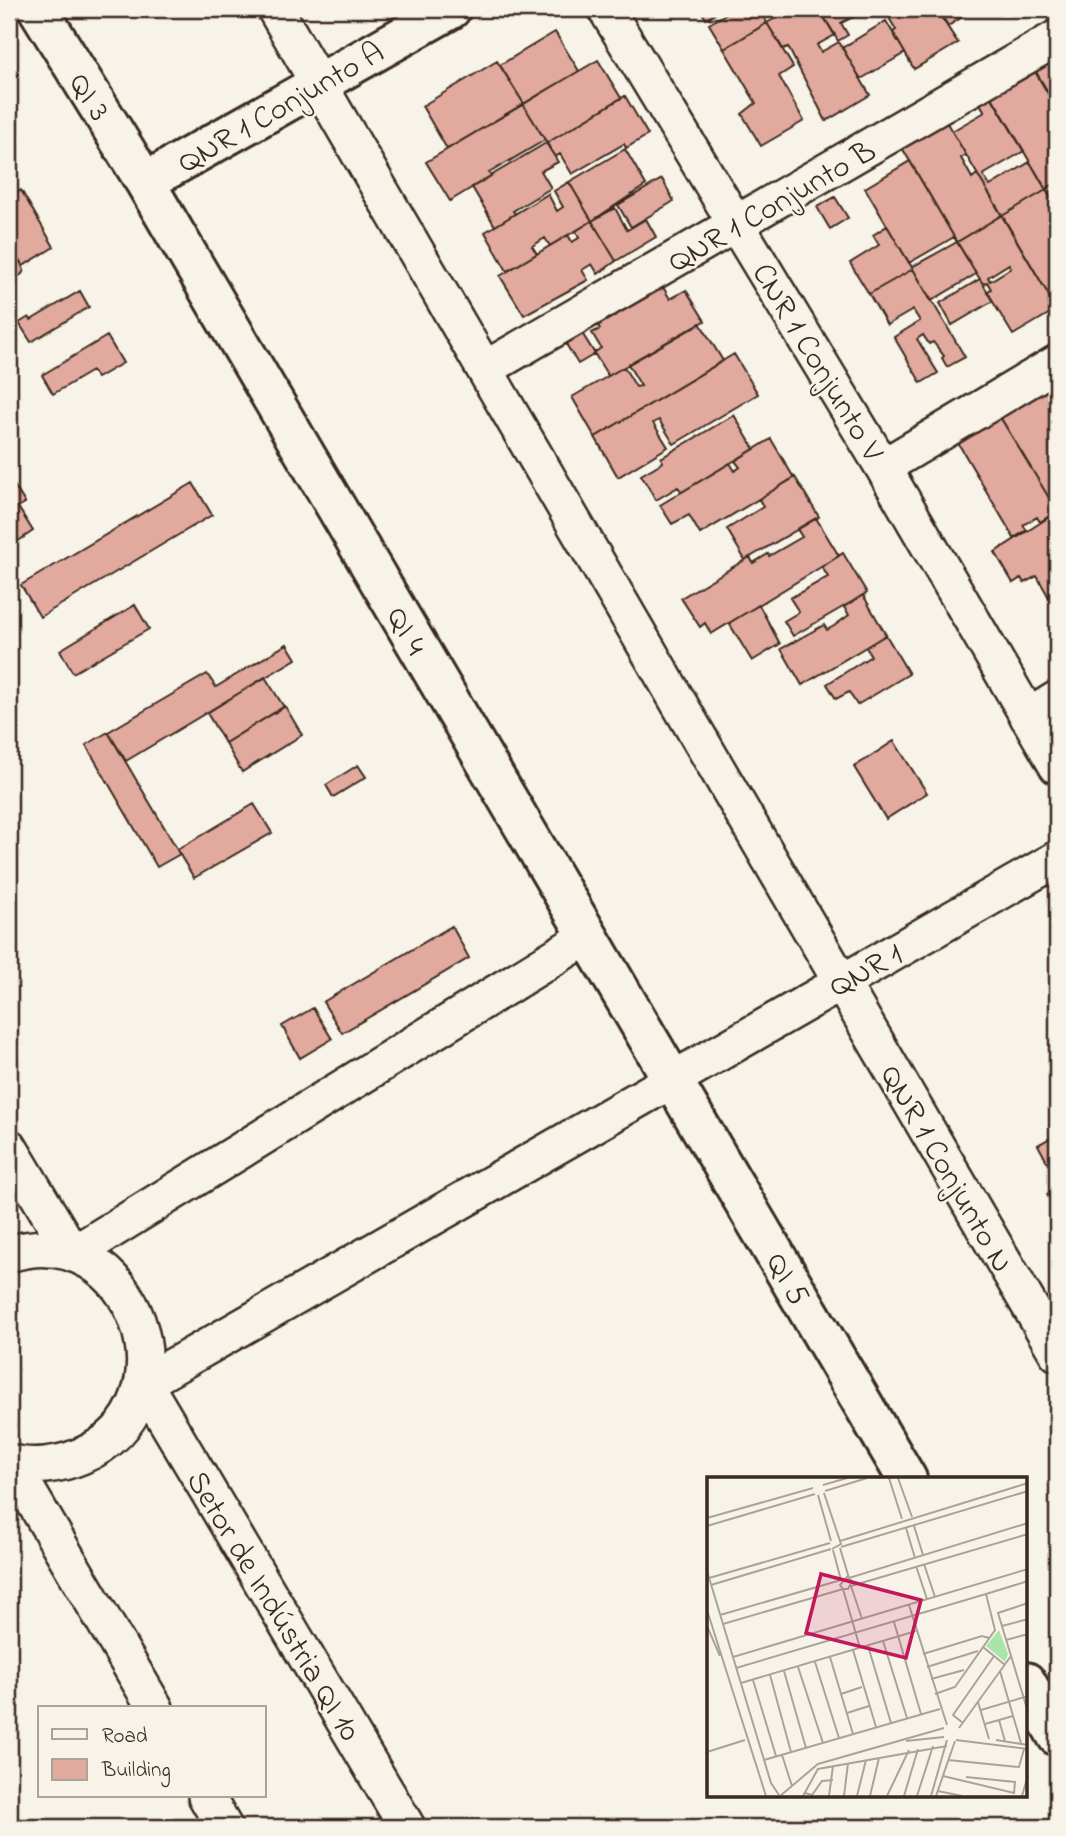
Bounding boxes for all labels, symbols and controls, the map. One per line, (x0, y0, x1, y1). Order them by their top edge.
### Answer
street label: QNR 1 Conjunto A (170, 31, 394, 187)
street label: QI 3 (55, 64, 121, 131)
street label: QNR 1 Conjunto B (660, 129, 886, 287)
street label: CNR 1 Conjunto V (738, 255, 894, 472)
street label: QI 4 (372, 599, 438, 665)
street label: QNR 1 (821, 933, 912, 1012)
street label: QNR 1 Conjunto N (866, 1057, 1024, 1283)
street label: QI 5 (752, 1244, 820, 1315)
street label: Setor de Indústria QI 10 (173, 1463, 371, 1751)
inset map (707, 1477, 1028, 1798)
legend (38, 1706, 266, 1798)
text: Road (102, 1722, 148, 1752)
text: Building (101, 1756, 171, 1788)

